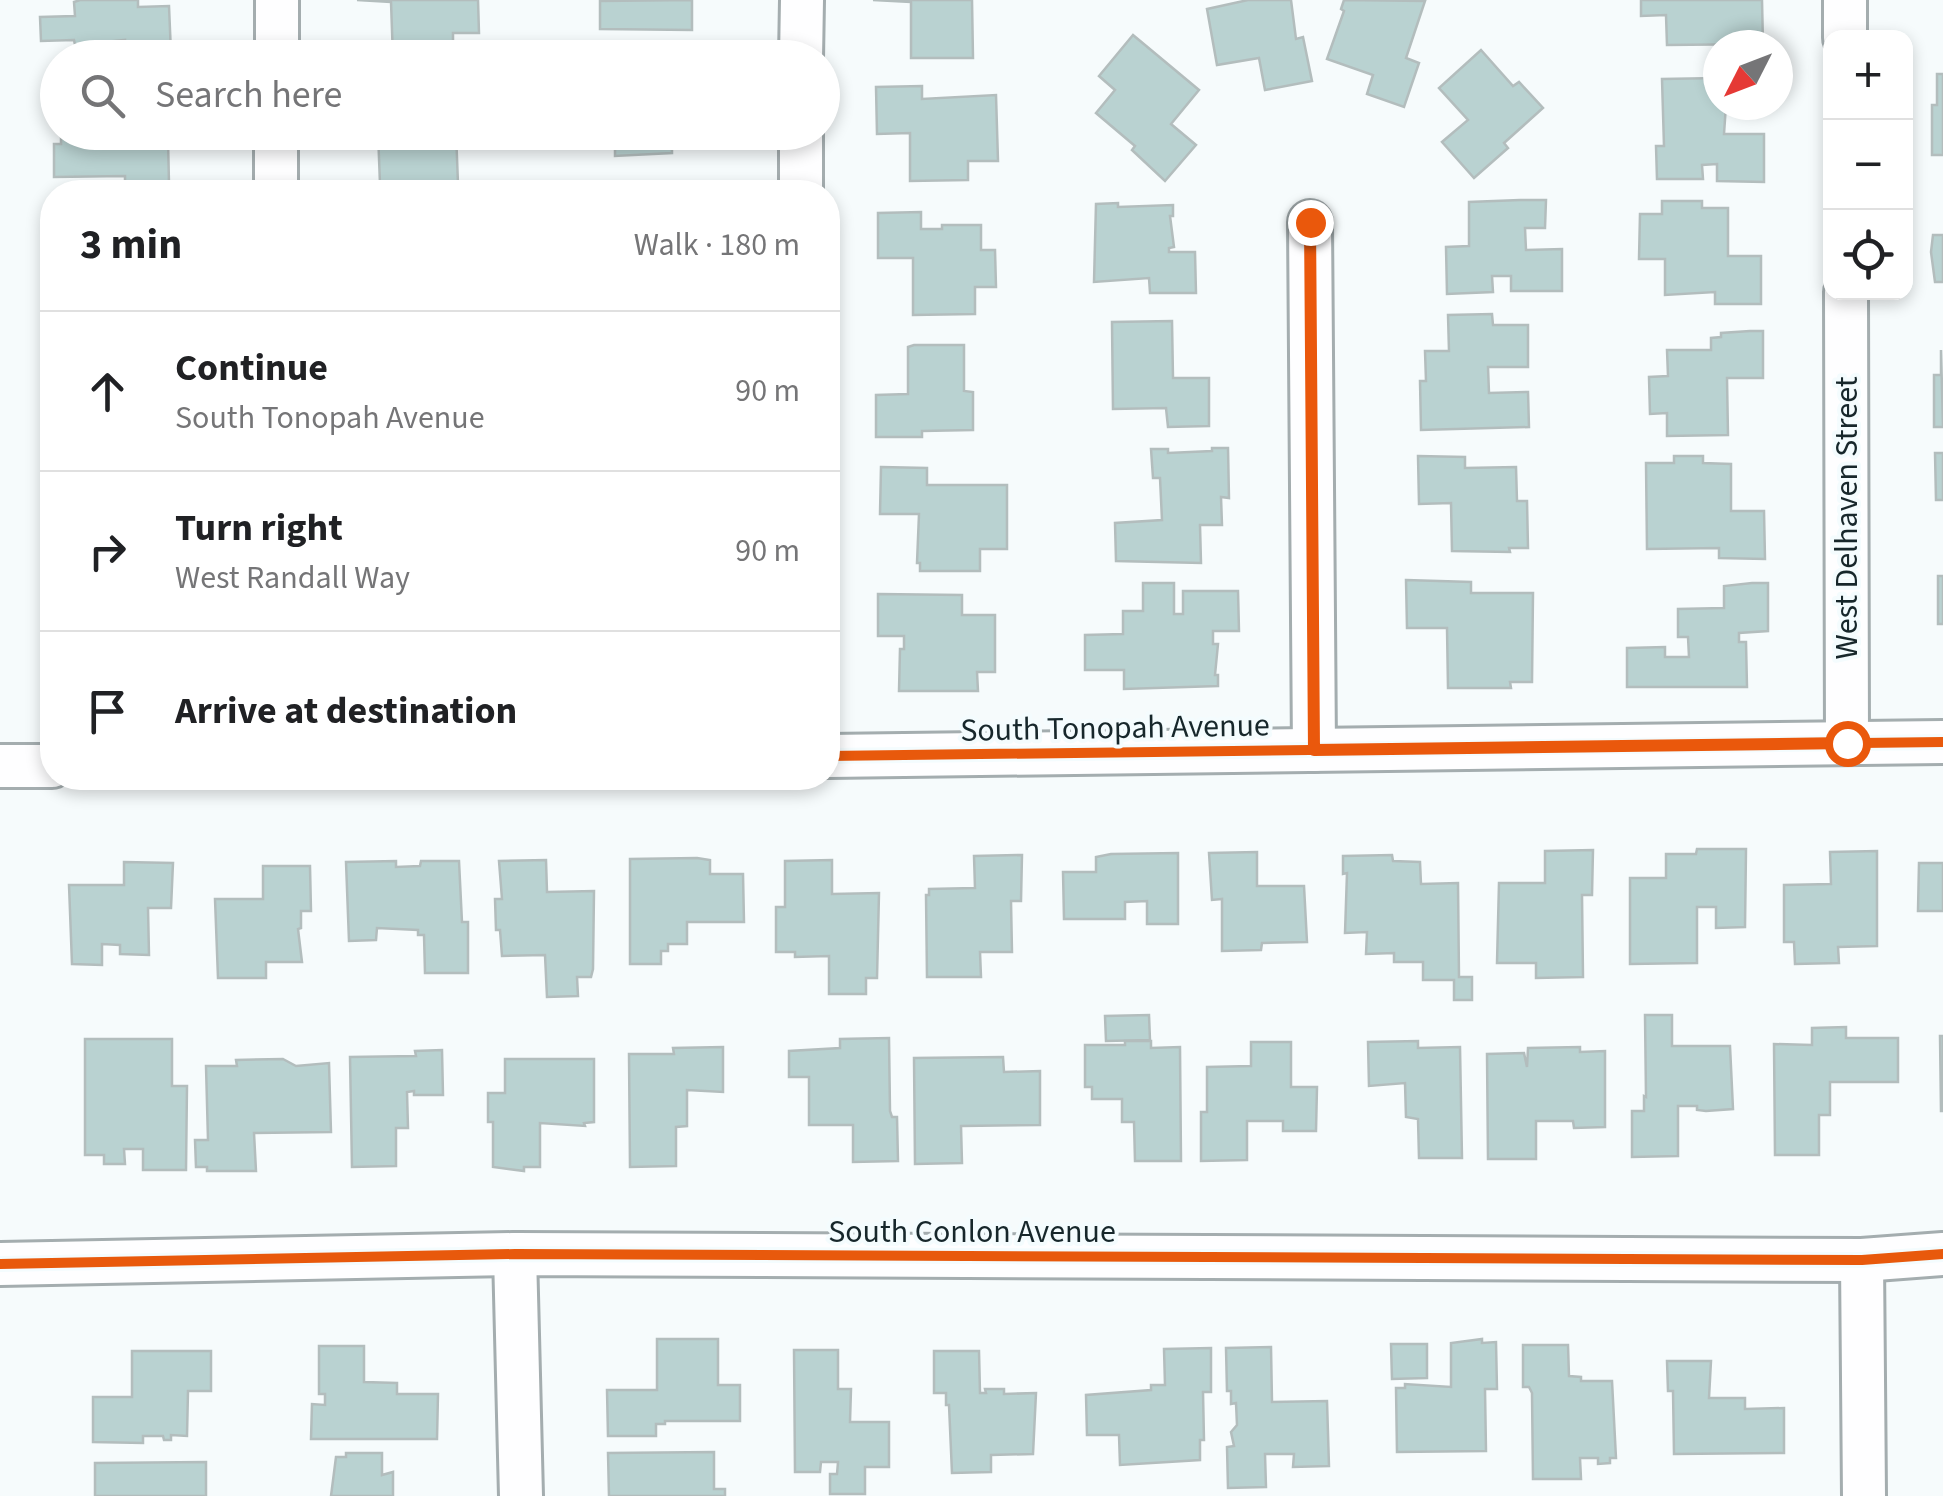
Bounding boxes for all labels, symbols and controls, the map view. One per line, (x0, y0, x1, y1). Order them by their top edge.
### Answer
north arrow (1703, 30, 1793, 120)
map controls (1823, 30, 1913, 300)
button: + (1823, 30, 1913, 120)
search box (40, 40, 840, 150)
icon: search (75, 68, 130, 123)
text: Search here (155, 68, 342, 122)
button: − (1823, 120, 1913, 210)
route end (1288, 200, 1334, 246)
button: locate (1823, 210, 1913, 300)
text: 3 min (80, 215, 182, 275)
text: Walk · 180 m (634, 222, 800, 268)
text: Continue (175, 341, 328, 395)
icon: ahead (80, 364, 135, 419)
text: 90 m (735, 368, 800, 414)
street label: West Delhaven Street (1824, 376, 1870, 660)
text: South Tonopah Avenue (175, 395, 485, 441)
text: Turn right (175, 501, 343, 555)
icon: right (80, 524, 135, 579)
text: 90 m (735, 528, 800, 574)
text: West Randall Way (175, 555, 410, 601)
icon: arrive (80, 684, 135, 739)
text: Arrive at destination (175, 684, 517, 738)
street label: South Tonopah Avenue (960, 702, 1270, 754)
route start (1825, 721, 1871, 767)
street label: South Conlon Avenue (828, 1209, 1116, 1255)

